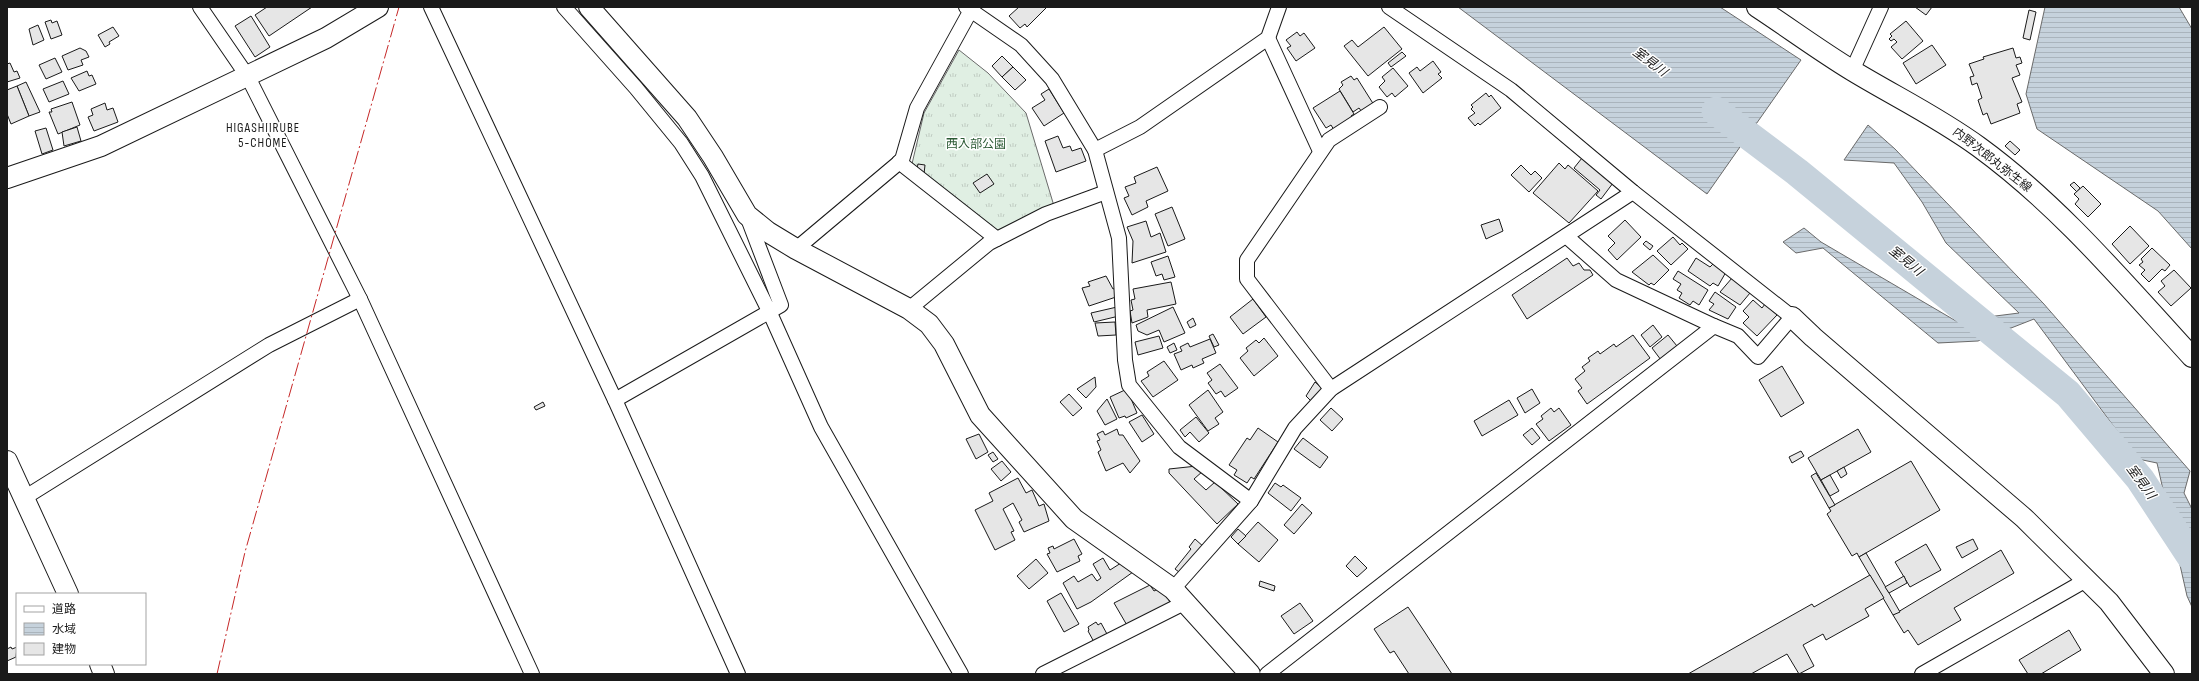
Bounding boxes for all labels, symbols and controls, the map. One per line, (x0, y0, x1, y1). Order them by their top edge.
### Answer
water label: 室見川 (1630, 44, 1672, 81)
district label: HIGASHIIRUBE 5-CHOME (226, 120, 300, 151)
street label: 内野次郎丸弥生線 (1950, 125, 2034, 195)
park label: 西入部公園 (946, 137, 1006, 152)
water label: 室見川 (1886, 243, 1928, 281)
water label: 室見川 (2123, 462, 2160, 504)
legend (16, 593, 146, 665)
text: 道路 (52, 602, 76, 617)
text: 水域 (52, 622, 76, 637)
text: 建物 (52, 642, 76, 657)

